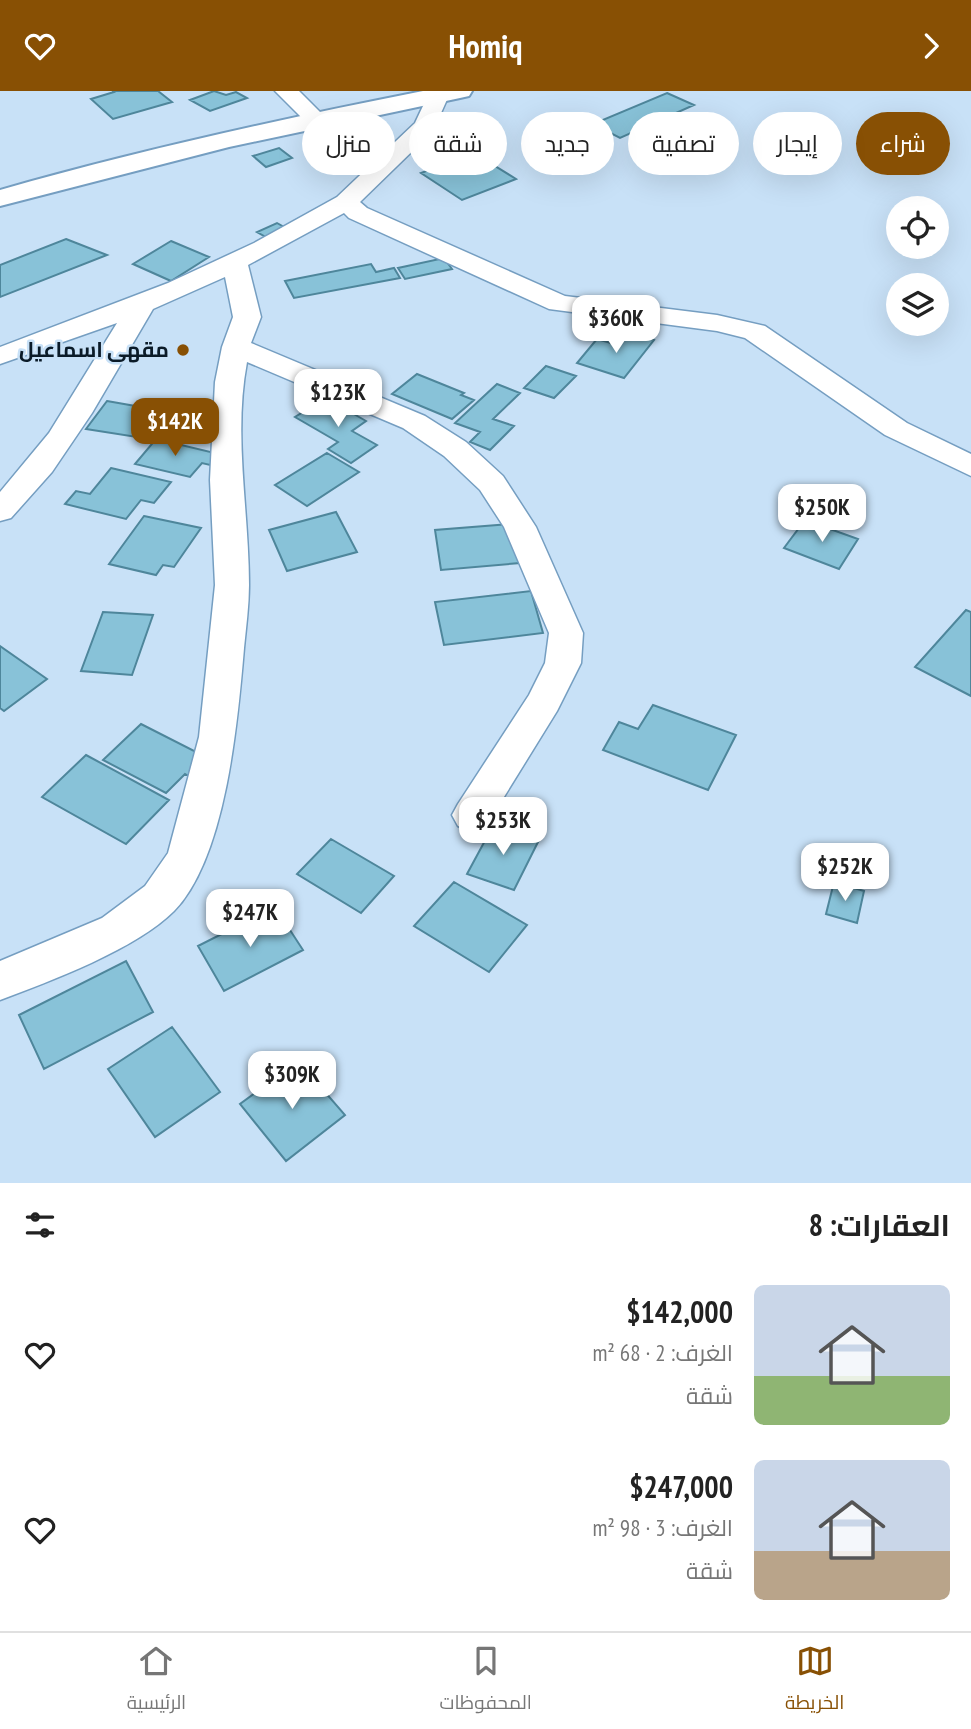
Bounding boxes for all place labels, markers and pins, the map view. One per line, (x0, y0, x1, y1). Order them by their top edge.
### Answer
pin: $360K (567, 295, 665, 355)
place label: مقهى اسماعيل (19, 336, 169, 363)
marker: مقهى اسماعيل (175, 342, 191, 358)
pin: $123K (289, 369, 387, 429)
pin: $142K (126, 399, 224, 458)
pin: $250K (773, 484, 871, 544)
pin: $253K (454, 797, 552, 857)
pin: $252K (796, 843, 894, 903)
pin: $247K (201, 889, 299, 949)
pin: $309K (243, 1051, 341, 1111)

